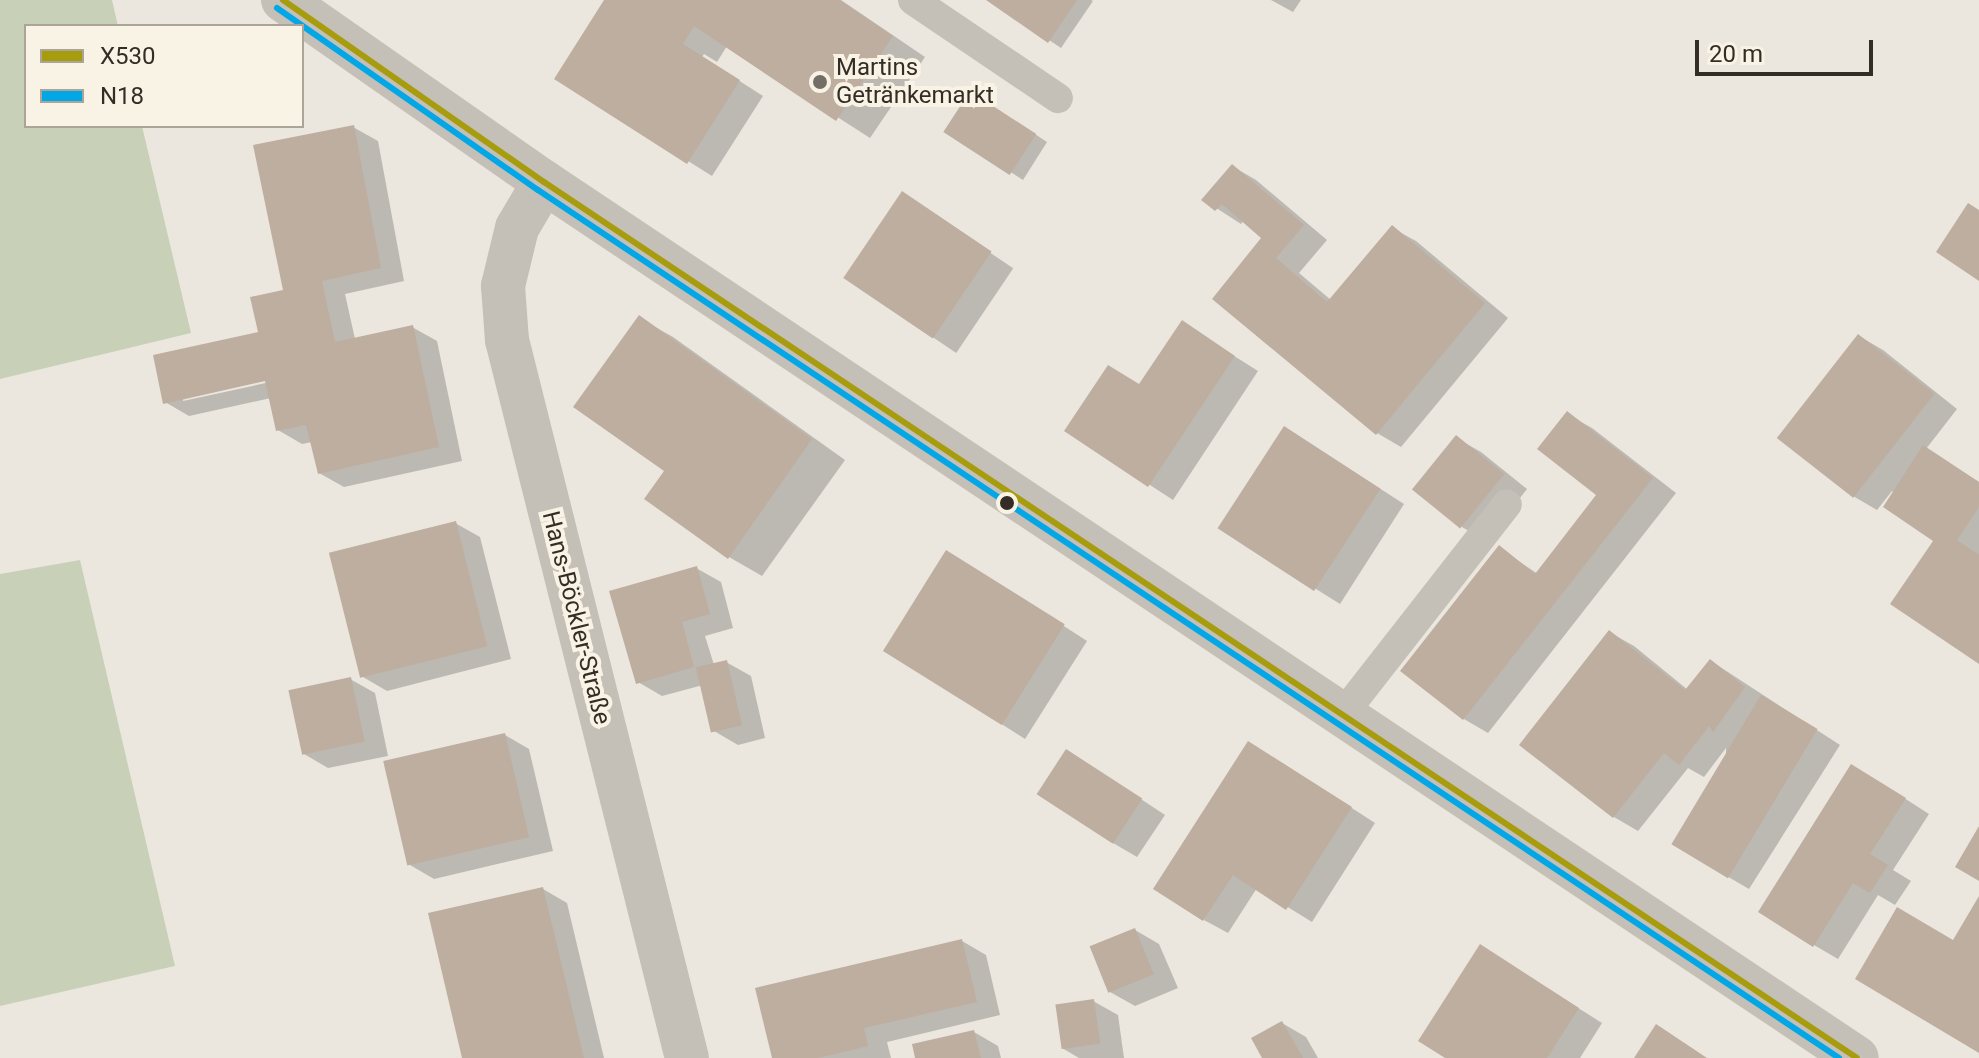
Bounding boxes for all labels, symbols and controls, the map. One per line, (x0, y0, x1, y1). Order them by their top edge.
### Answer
legend (24, 24, 304, 128)
scale bar (1699, 24, 1877, 74)
text: 20 m (1709, 40, 1763, 68)
text: X530 (100, 42, 156, 70)
place label: Martins Getränkemarkt (836, 54, 994, 110)
marker: Martins Getränkemarkt (811, 73, 829, 91)
text: N18 (100, 82, 144, 110)
unlabelled marker (999, 495, 1015, 511)
street label: Hans-Böckler-Straße (536, 508, 616, 728)

